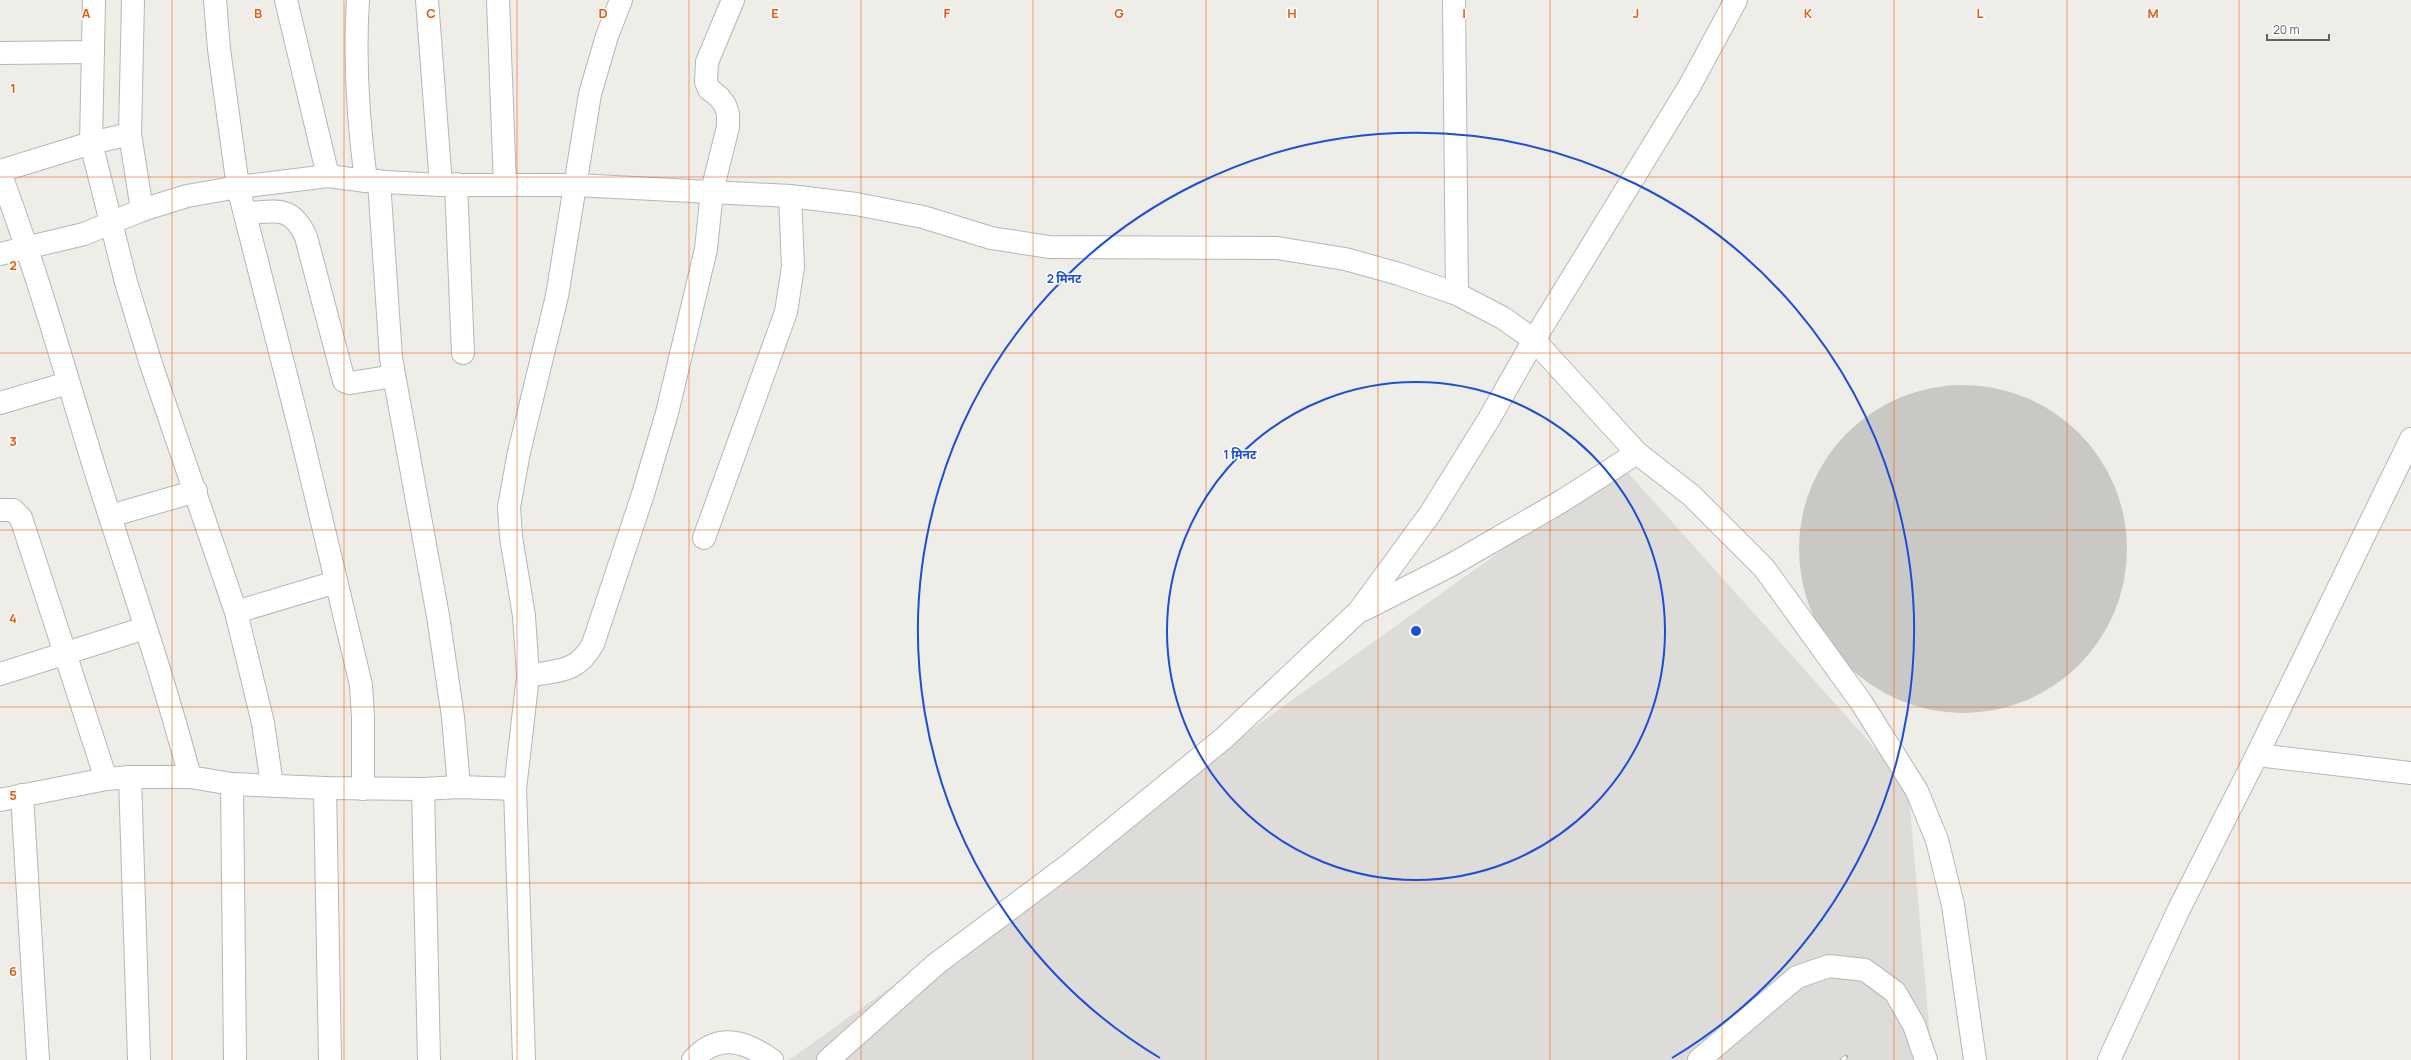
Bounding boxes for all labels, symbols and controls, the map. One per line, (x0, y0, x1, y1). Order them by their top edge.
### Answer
text: A (82, 4, 91, 22)
text: B (254, 4, 262, 22)
text: C (426, 4, 436, 22)
text: D (598, 4, 608, 22)
text: E (771, 4, 779, 22)
text: F (944, 4, 951, 22)
text: G (1114, 4, 1124, 22)
text: H (1287, 4, 1297, 22)
text: I (1462, 4, 1466, 22)
text: J (1633, 4, 1639, 22)
text: K (1804, 4, 1813, 22)
text: L (1977, 4, 1984, 22)
text: M (2147, 4, 2159, 22)
scale bar (2267, 16, 2329, 42)
text: 20 m (2273, 21, 2300, 38)
text: 1 (10, 79, 16, 97)
text: 2 (9, 256, 17, 274)
text: 2 मिनट (1047, 270, 1082, 287)
text: 3 (9, 432, 17, 450)
text: 1 मिनट (1224, 446, 1257, 463)
text: 4 (9, 609, 17, 627)
centre of rings (1409, 624, 1423, 638)
text: 5 (9, 786, 17, 804)
text: 6 (9, 962, 17, 980)

